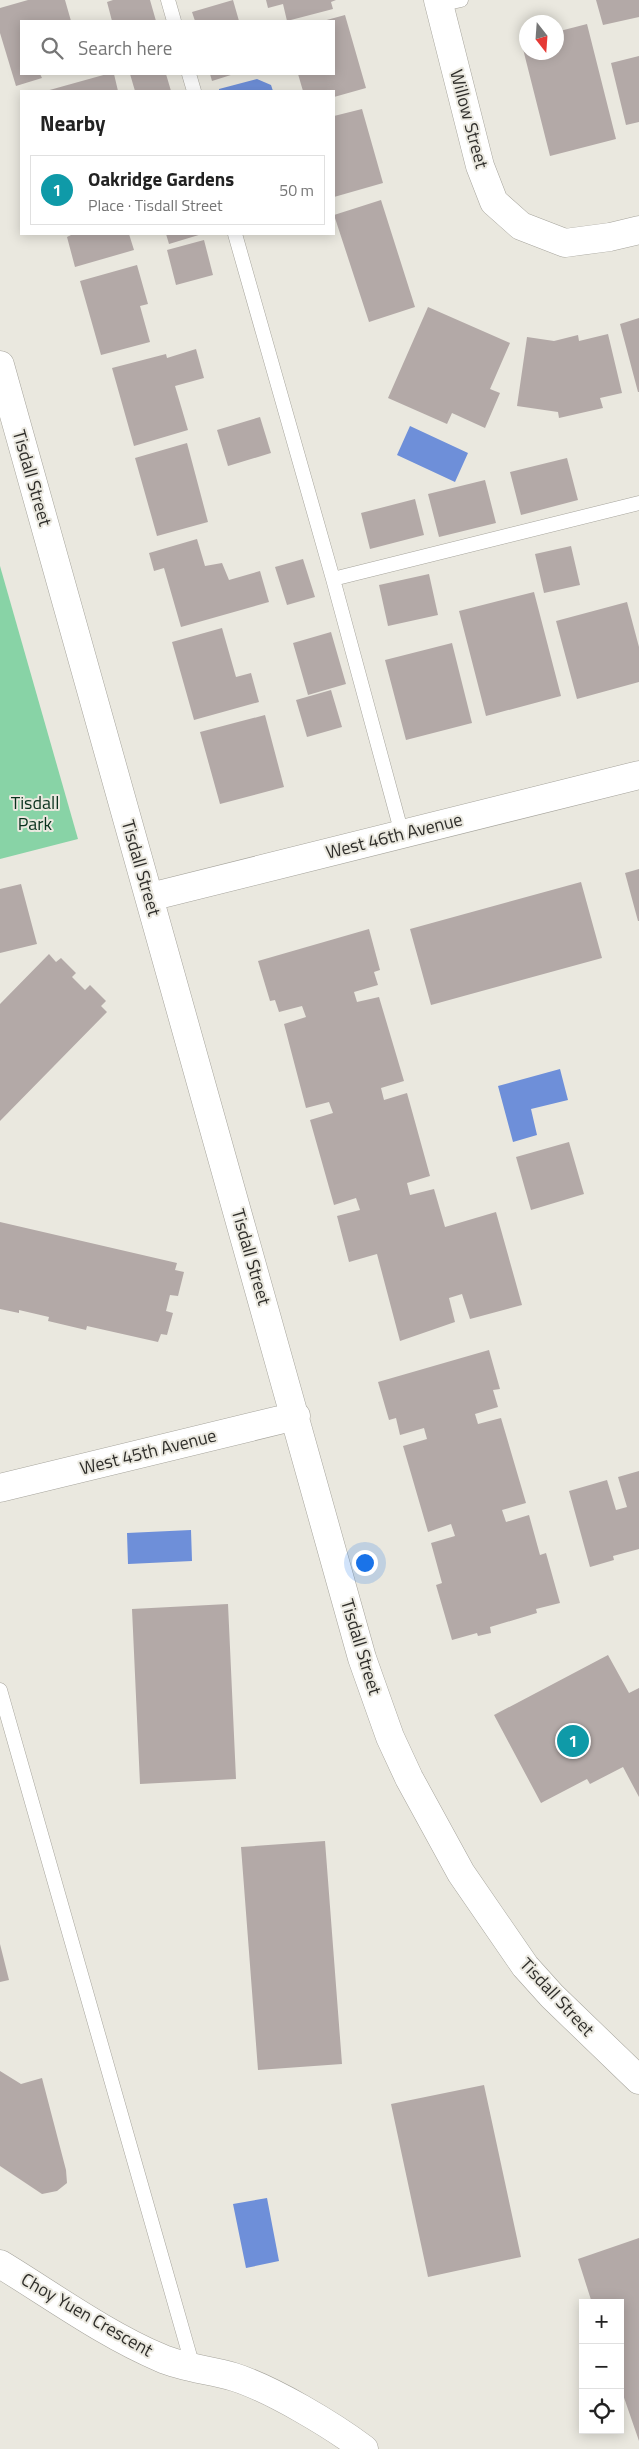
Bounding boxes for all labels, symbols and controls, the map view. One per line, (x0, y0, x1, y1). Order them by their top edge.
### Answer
north arrow (519, 15, 564, 60)
search box (20, 20, 335, 75)
text: Search here (78, 33, 172, 62)
icon: search (38, 34, 66, 62)
street label: Willow Street (443, 66, 496, 172)
text: Nearby (40, 107, 105, 139)
text: Oakridge Gardens (88, 164, 234, 193)
text: 1 (53, 178, 61, 202)
text: 50 m (279, 178, 314, 202)
text: Place · Tisdall Street (88, 193, 223, 217)
street label: Tisdall Street (6, 427, 59, 530)
park label: Tisdall Park (11, 789, 59, 837)
street label: West 46th Avenue (323, 806, 465, 866)
street label: Tisdall Street (115, 817, 168, 920)
street label: Tisdall Street (225, 1206, 278, 1309)
street label: West 45th Avenue (77, 1422, 219, 1482)
your location (352, 1550, 378, 1576)
street label: Tisdall Street (334, 1596, 389, 1699)
pin: 1 (557, 1722, 589, 1760)
street label: Tisdall Street (514, 1951, 601, 2043)
street label: Choy Yuen Crescent (16, 2266, 159, 2364)
map controls (579, 2299, 624, 2434)
button: + (579, 2299, 624, 2344)
button: − (579, 2344, 624, 2389)
button: locate (579, 2389, 624, 2434)

